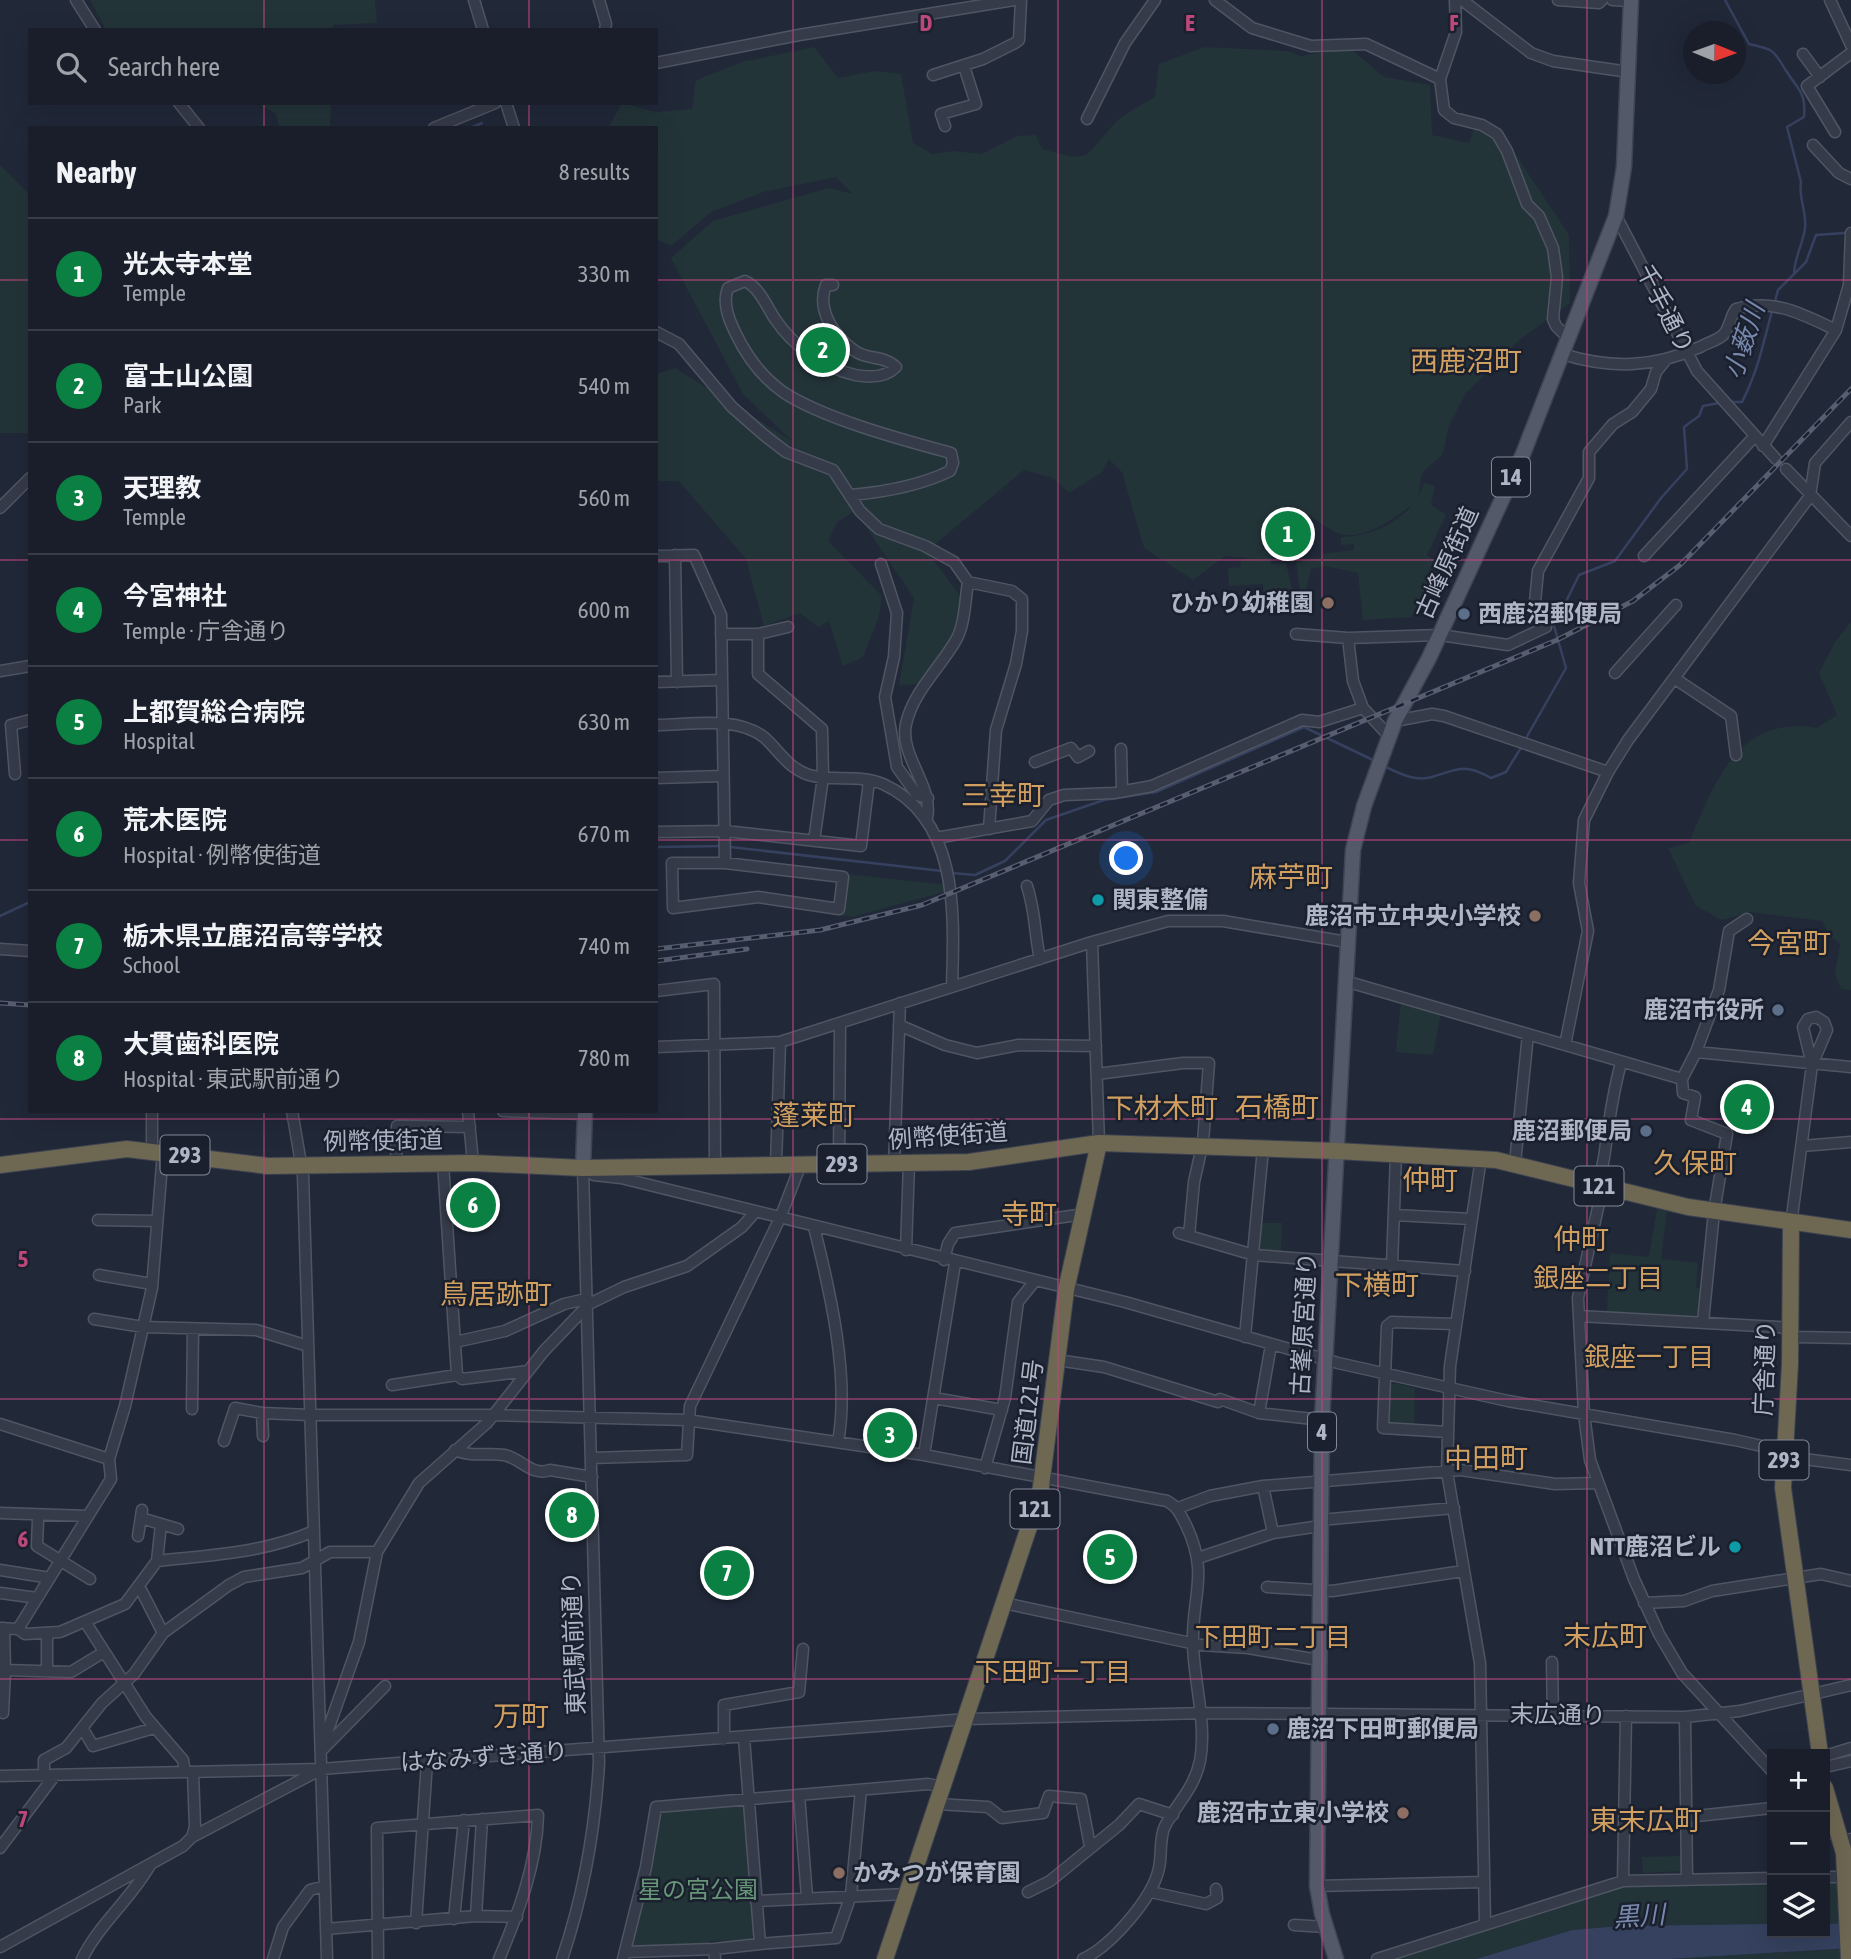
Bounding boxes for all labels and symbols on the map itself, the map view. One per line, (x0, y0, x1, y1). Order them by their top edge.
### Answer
text: D (920, 10, 933, 36)
text: E (1185, 10, 1195, 36)
text: F (1449, 10, 1459, 36)
north arrow (1683, 21, 1746, 84)
street label: 千手通り (1632, 260, 1699, 358)
water label: 小薮川 (1718, 296, 1771, 383)
pin: 2 (800, 324, 846, 376)
district label: 西鹿沼町 (1410, 345, 1522, 377)
road number: 14 (1492, 457, 1530, 496)
street label: 古峰原街道 (1410, 502, 1483, 623)
pin: 1 (1265, 508, 1311, 560)
place label: ひかり幼稚園 (1170, 589, 1314, 616)
marker: ひかり幼稚園 (1320, 595, 1336, 611)
place label: 西鹿沼郵便局 (1478, 600, 1622, 627)
marker: 西鹿沼郵便局 (1456, 606, 1472, 622)
district label: 三幸町 (961, 779, 1045, 811)
your location (1109, 841, 1143, 875)
district label: 麻苧町 (1249, 861, 1333, 893)
place label: 関東整備 (1112, 886, 1208, 913)
marker: 関東整備 (1090, 892, 1106, 908)
place label: 鹿沼市立中央小学校 (1305, 902, 1521, 929)
marker: 鹿沼市立中央小学校 (1527, 908, 1543, 924)
district label: 今宮町 (1747, 927, 1831, 959)
place label: 鹿沼市役所 (1644, 996, 1764, 1023)
marker: 鹿沼市役所 (1770, 1002, 1786, 1018)
pin: 4 (1724, 1081, 1770, 1133)
district label: 石橋町 (1235, 1091, 1319, 1123)
district label: 下材木町 (1106, 1092, 1218, 1124)
district label: 蓬莱町 (772, 1099, 856, 1131)
place label: 鹿沼郵便局 (1512, 1117, 1632, 1144)
street label: 例幣使街道 (887, 1118, 1009, 1153)
marker: 鹿沼郵便局 (1638, 1123, 1654, 1139)
street label: 例幣使街道 (323, 1126, 443, 1155)
road number: 293 (160, 1136, 210, 1174)
road number: 293 (818, 1144, 866, 1184)
district label: 久保町 (1653, 1147, 1737, 1179)
district label: 仲町 (1402, 1164, 1458, 1196)
road number: 121 (1574, 1166, 1624, 1205)
pin: 6 (450, 1179, 496, 1231)
district label: 寺町 (1001, 1198, 1057, 1230)
district label: 仲町 (1553, 1223, 1609, 1255)
text: 5 (18, 1246, 29, 1272)
street label: 古峯原宮通り (1286, 1251, 1321, 1397)
district label: 銀座二丁目 (1533, 1263, 1663, 1293)
district label: 下横町 (1335, 1269, 1419, 1301)
district label: 鳥居跡町 (440, 1278, 552, 1310)
street label: 庁舎通り (1749, 1320, 1780, 1416)
district label: 銀座一丁目 (1584, 1342, 1714, 1372)
street label: 国道121号 (1008, 1358, 1047, 1466)
pin: 3 (867, 1409, 913, 1461)
road number: 4 (1308, 1413, 1336, 1452)
road number: 293 (1760, 1441, 1809, 1480)
district label: 中田町 (1444, 1442, 1528, 1474)
pin: 8 (549, 1489, 595, 1541)
road number: 121 (1010, 1490, 1060, 1528)
text: 6 (18, 1526, 29, 1552)
pin: 5 (1087, 1531, 1133, 1583)
place label: NTT鹿沼ビル (1590, 1533, 1721, 1560)
marker: NTT鹿沼ビル (1727, 1539, 1743, 1555)
pin: 7 (704, 1547, 750, 1599)
street label: 東武駅前通り (557, 1571, 590, 1715)
district label: 末広町 (1563, 1620, 1647, 1652)
district label: 下田町二丁目 (1195, 1622, 1351, 1652)
district label: 下田町一丁目 (975, 1657, 1131, 1687)
district label: 万町 (493, 1700, 549, 1732)
street label: 末広通り (1510, 1700, 1606, 1729)
place label: 鹿沼下田町郵便局 (1287, 1715, 1479, 1742)
marker: 鹿沼下田町郵便局 (1265, 1721, 1281, 1737)
street label: はなみずき通り (399, 1737, 569, 1776)
place label: 鹿沼市立東小学校 (1197, 1799, 1389, 1826)
district label: 東末広町 (1590, 1804, 1702, 1836)
marker: 鹿沼市立東小学校 (1395, 1805, 1411, 1821)
text: 7 (18, 1806, 28, 1832)
place label: かみつが保育園 (853, 1859, 1021, 1886)
marker: かみつが保育園 (831, 1865, 847, 1881)
park label: 星の宮公園 (638, 1876, 758, 1903)
water label: 黒川 (1612, 1899, 1669, 1933)

